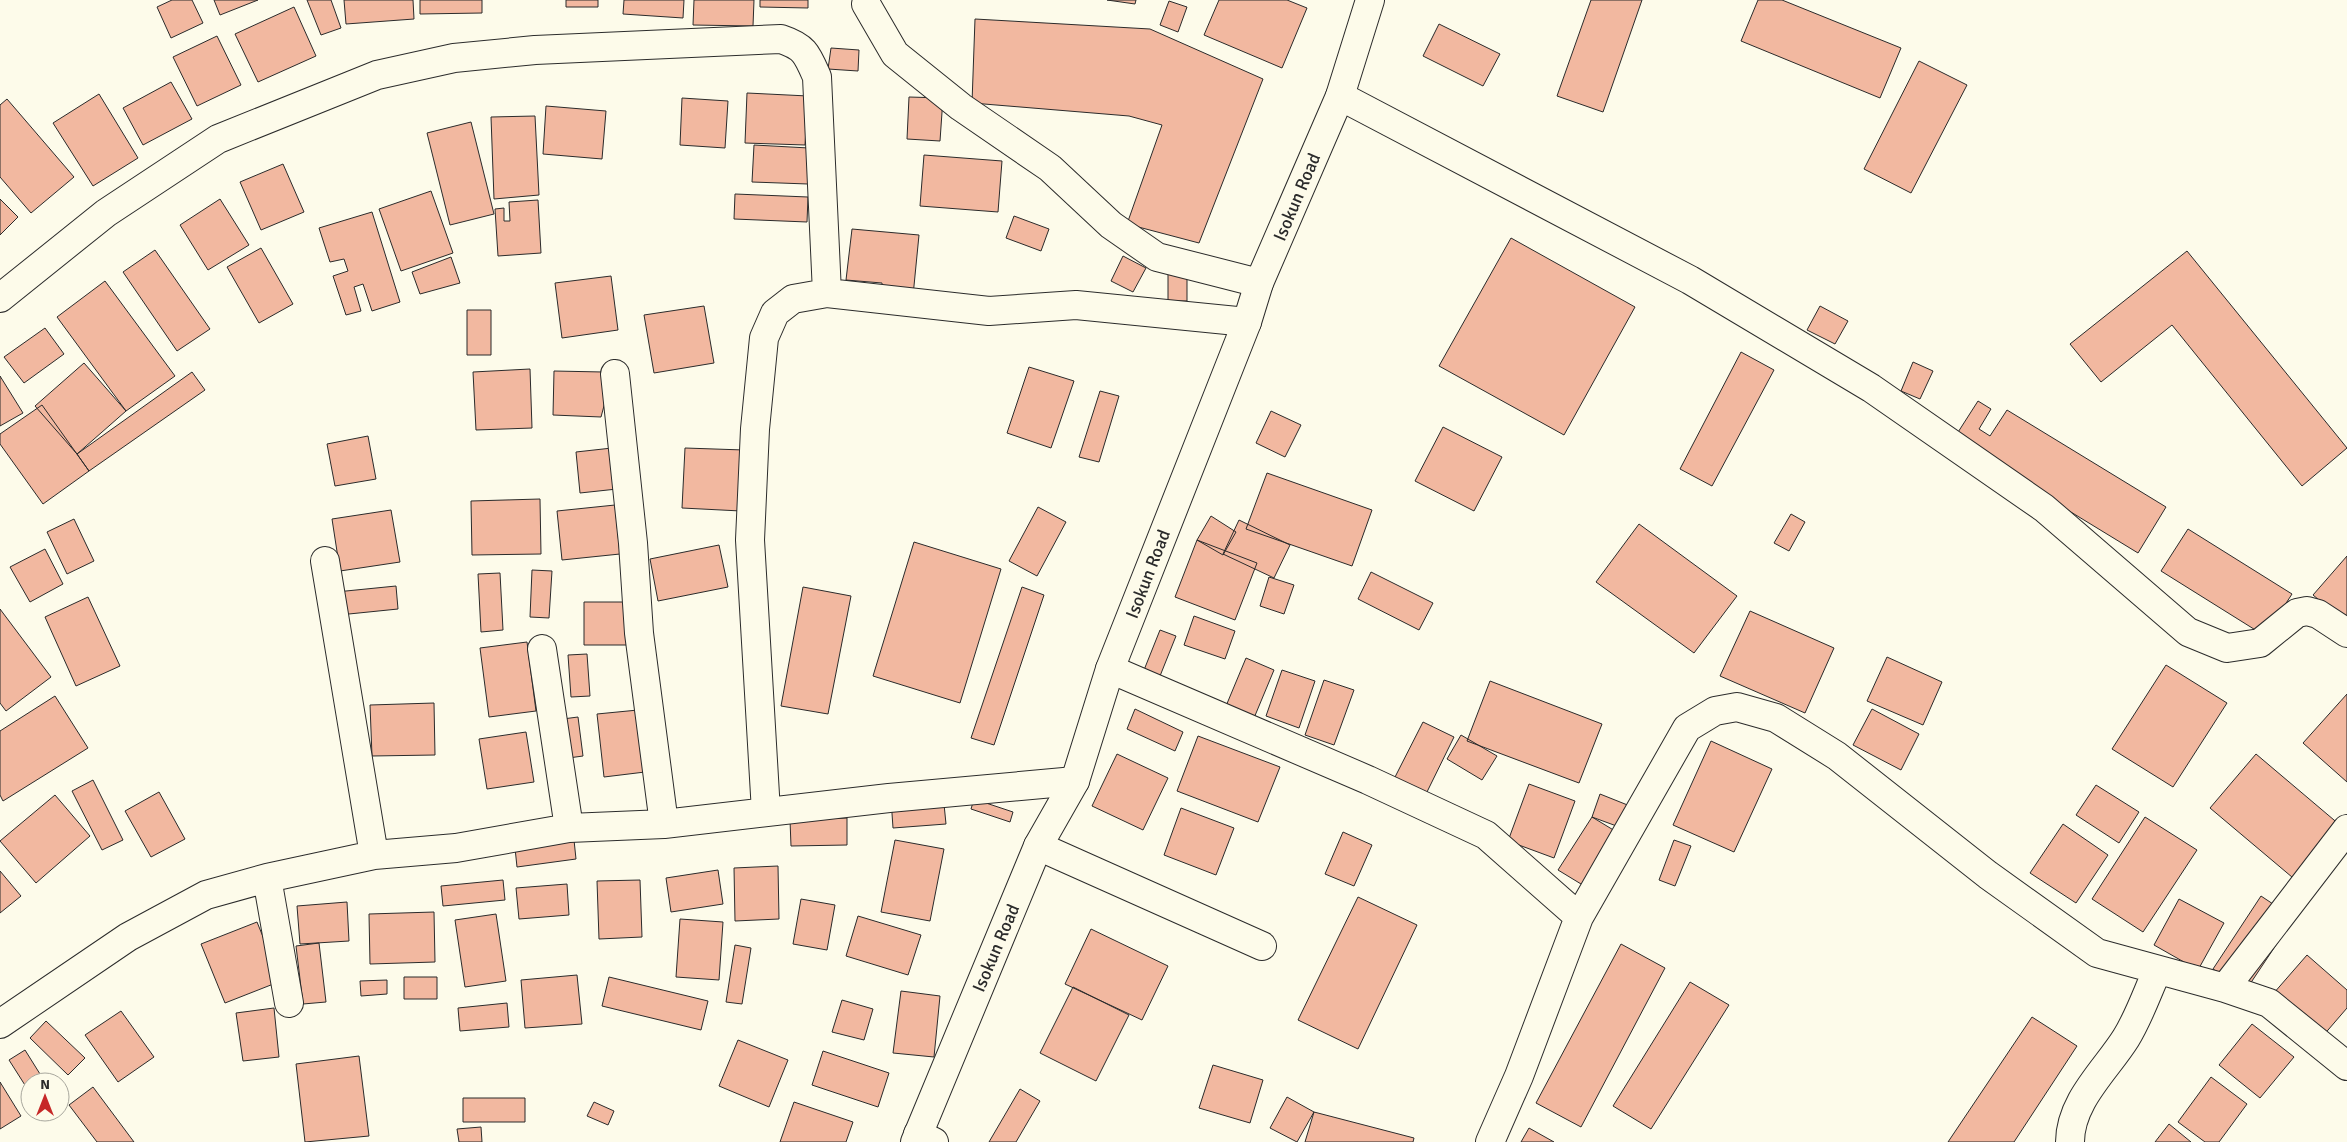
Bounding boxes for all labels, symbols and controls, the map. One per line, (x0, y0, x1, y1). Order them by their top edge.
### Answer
street label: Isokun Road (1269, 150, 1325, 244)
street label: Isokun Road (1121, 526, 1175, 622)
street label: Isokun Road (968, 901, 1024, 995)
north arrow (20, 1072, 70, 1122)
text: N (40, 1076, 50, 1093)

